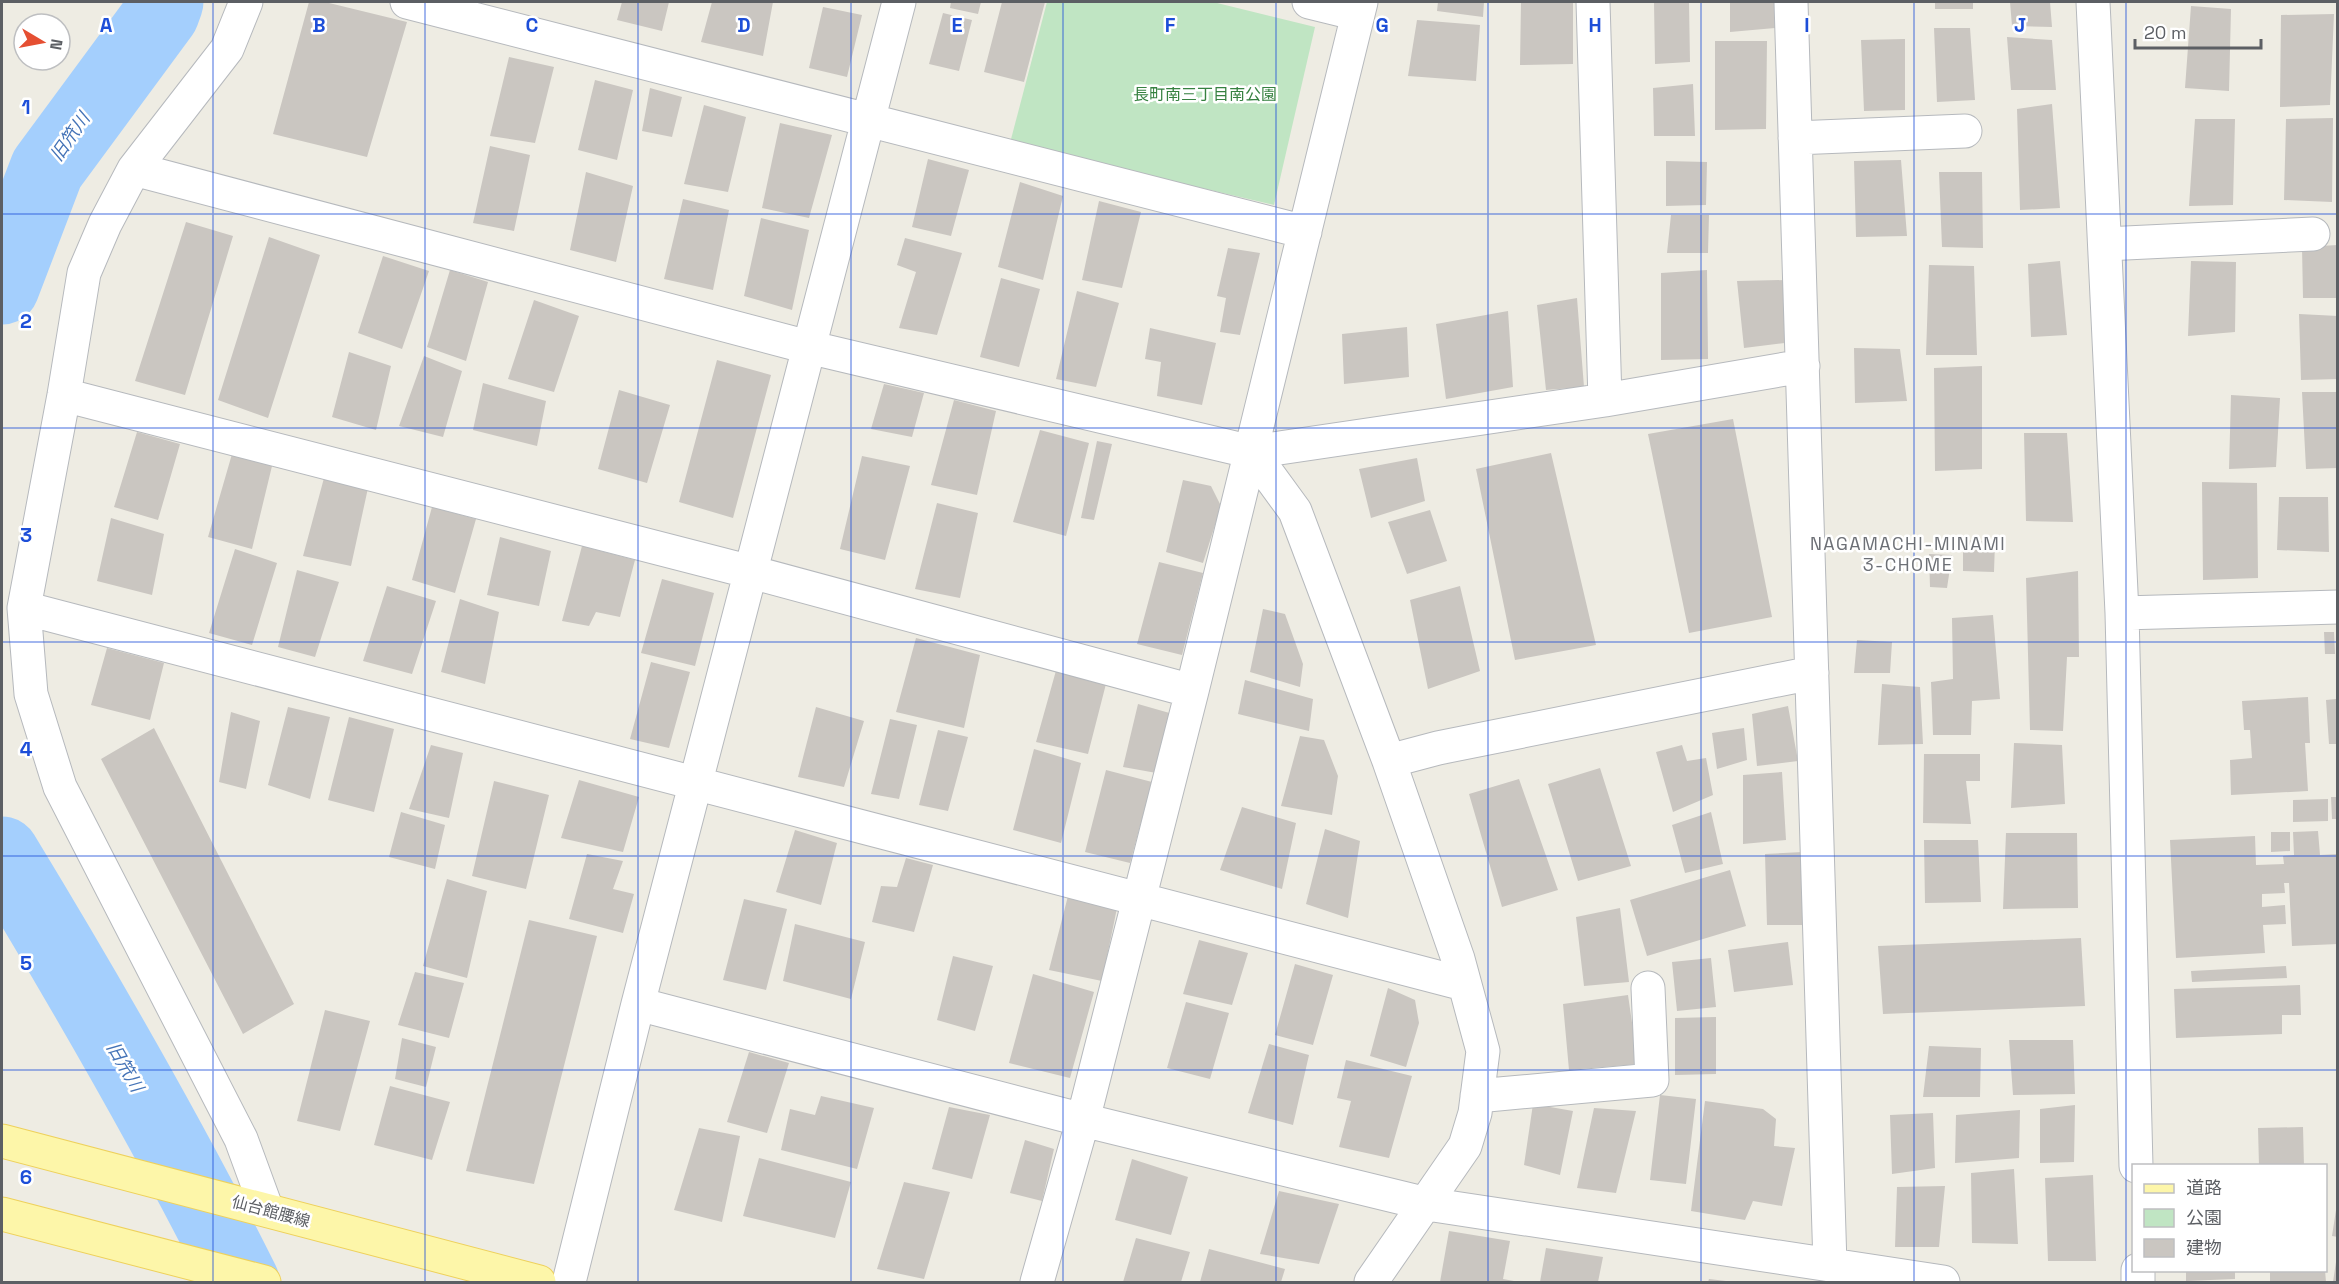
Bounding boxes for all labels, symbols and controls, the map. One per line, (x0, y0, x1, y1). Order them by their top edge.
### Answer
north arrow (12, 12, 72, 72)
text: A (100, 12, 113, 38)
text: B (312, 12, 326, 38)
text: C (526, 12, 539, 38)
text: D (737, 12, 751, 38)
text: E (951, 12, 963, 38)
text: F (1165, 12, 1176, 38)
text: G (1375, 12, 1389, 38)
text: H (1588, 12, 1602, 38)
text: I (1804, 12, 1810, 38)
text: J (2014, 12, 2026, 38)
scale bar (2135, 12, 2261, 50)
text: 20 m (2144, 21, 2187, 44)
text: N (45, 37, 68, 52)
park label: 長町南三丁目南公園 (1133, 84, 1277, 105)
text: 1 (21, 94, 31, 120)
water label: 旧笊川 (45, 106, 96, 165)
text: 2 (20, 308, 32, 334)
text: 3 (20, 522, 32, 548)
district label: NAGAMACHI-MINAMI 3-CHOME (1810, 532, 2006, 576)
text: 4 (20, 736, 33, 762)
text: 5 (20, 950, 32, 976)
water label: 旧笊川 (102, 1038, 150, 1098)
text: 6 (20, 1164, 32, 1190)
legend (2132, 1164, 2327, 1272)
text: 道路 (2186, 1176, 2222, 1199)
street label: 仙台館腰線 (230, 1191, 312, 1232)
text: 公園 (2186, 1206, 2222, 1229)
text: 建物 (2186, 1236, 2222, 1259)

